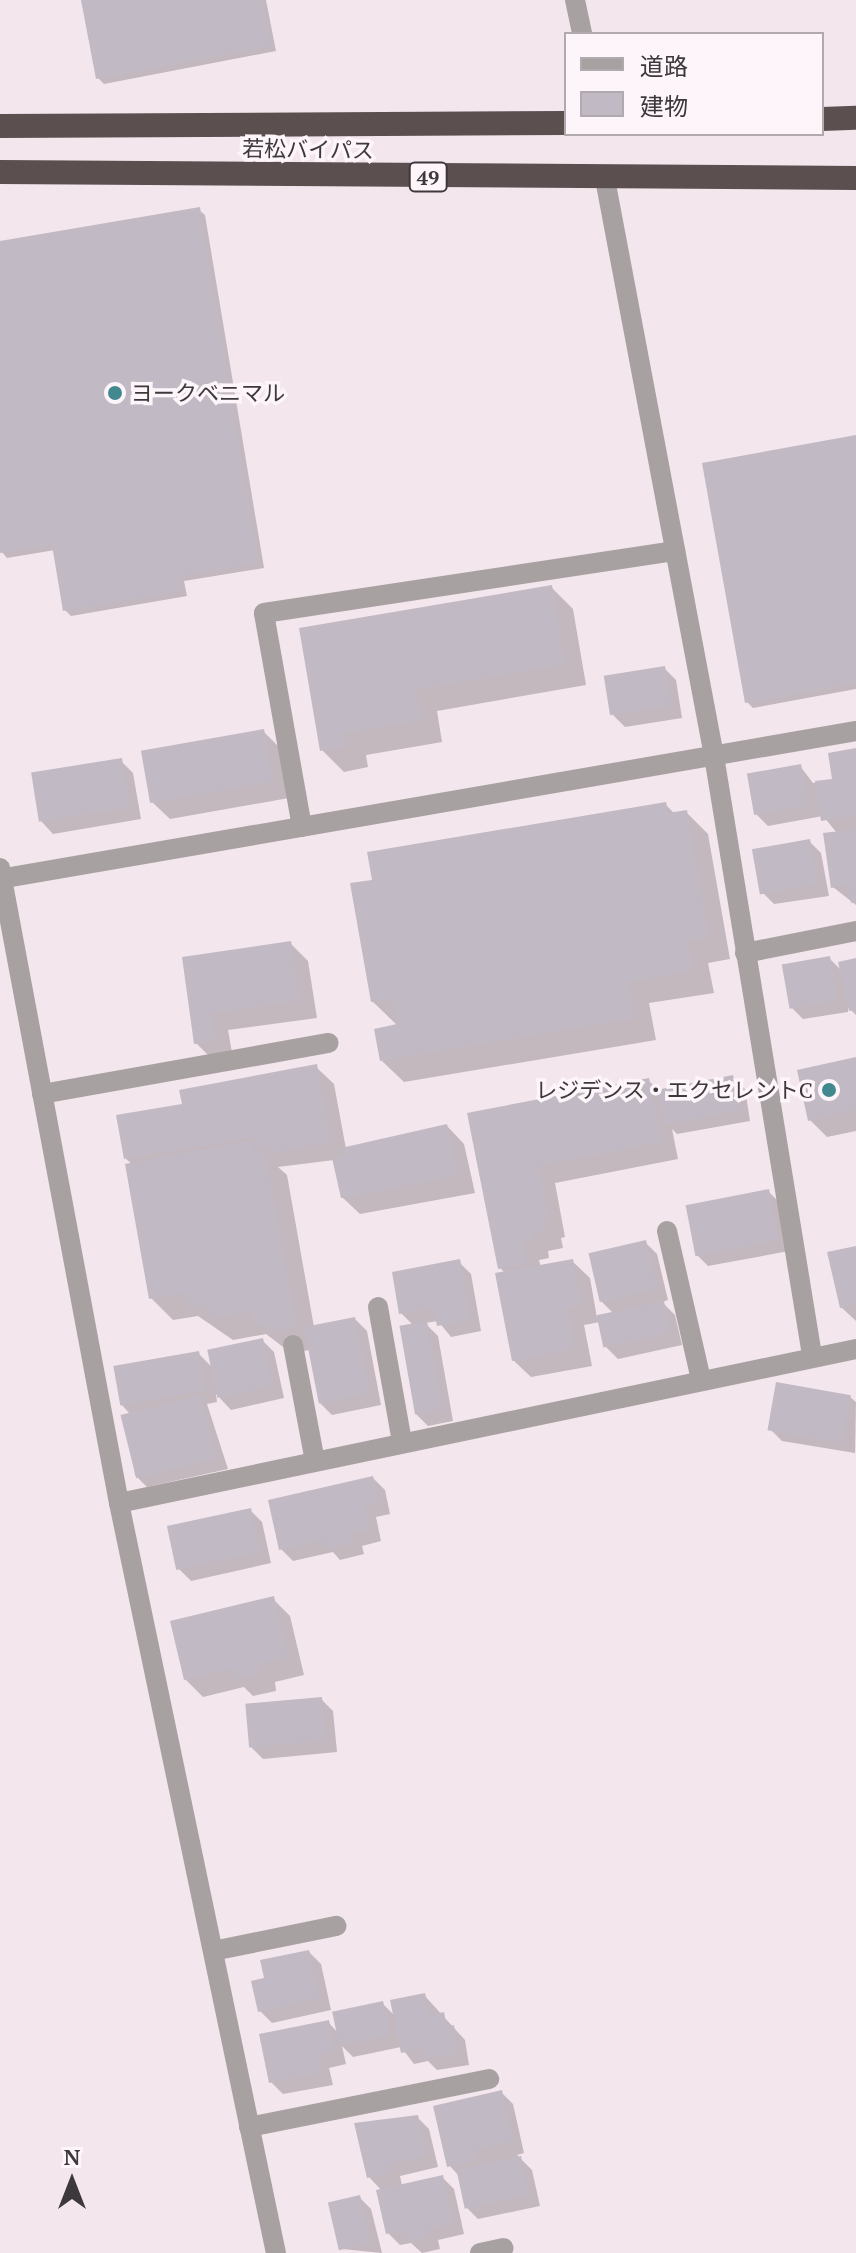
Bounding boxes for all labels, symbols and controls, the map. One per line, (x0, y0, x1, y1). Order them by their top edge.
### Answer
legend (564, 32, 824, 136)
text: 道路 (640, 50, 688, 82)
text: 建物 (640, 90, 688, 122)
street label: 若松バイパス (242, 135, 374, 163)
road number: 49 (408, 161, 448, 193)
place label: ヨークベニマル (131, 380, 285, 406)
marker: ヨークベニマル (106, 384, 124, 402)
place label: レジデンス・エクセレントC (535, 1077, 813, 1103)
marker: レジデンス・エクセレントC (820, 1081, 838, 1099)
north arrow (32, 2141, 112, 2221)
text: N (64, 2142, 80, 2171)

